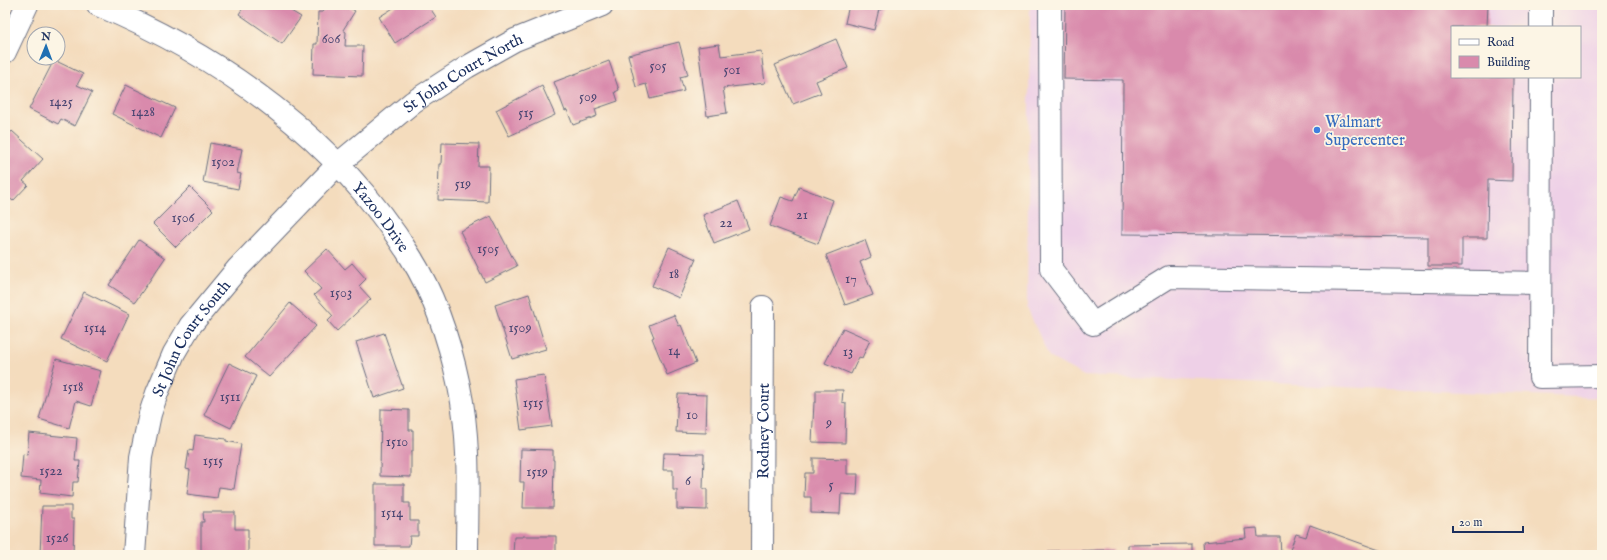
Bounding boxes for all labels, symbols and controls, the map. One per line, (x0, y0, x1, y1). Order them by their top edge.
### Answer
north arrow (26, 26, 66, 66)
legend (1451, 26, 1581, 78)
text: N (40, 30, 52, 44)
house number: 606 (322, 30, 341, 48)
street label: St John Court North (400, 30, 527, 118)
text: Road (1487, 35, 1515, 50)
text: Building (1487, 55, 1531, 70)
house number: 505 (650, 57, 666, 75)
house number: 501 (723, 61, 741, 79)
house number: 509 (579, 88, 597, 106)
house number: 1425 (49, 93, 73, 111)
house number: 1428 (131, 103, 155, 121)
house number: 515 (518, 104, 534, 122)
place label: Walmart Supercenter (1325, 113, 1405, 151)
marker: Walmart Supercenter (1312, 125, 1322, 135)
house number: 1502 (211, 153, 235, 171)
house number: 519 (455, 175, 471, 193)
street label: Yazoo Drive (347, 179, 413, 256)
house number: 21 (796, 206, 808, 224)
house number: 1506 (171, 209, 196, 227)
house number: 22 (719, 214, 733, 232)
house number: 1505 (477, 240, 499, 258)
house number: 18 (669, 265, 679, 283)
house number: 17 (845, 270, 857, 288)
street label: St John Court South (149, 276, 236, 400)
house number: 1503 (330, 284, 352, 302)
house number: 1514 (84, 319, 106, 337)
house number: 1509 (508, 319, 532, 337)
house number: 14 (668, 342, 680, 360)
house number: 13 (843, 343, 853, 361)
house number: 1518 (63, 378, 84, 396)
street label: Rodney Court (754, 382, 775, 479)
house number: 1511 (220, 388, 240, 406)
house number: 1515 (523, 394, 543, 412)
house number: 10 (686, 406, 698, 424)
house number: 9 (825, 414, 832, 432)
house number: 1510 (386, 433, 408, 451)
house number: 1515 (203, 452, 223, 470)
house number: 1522 (39, 462, 63, 480)
house number: 1519 (526, 463, 548, 481)
house number: 6 (685, 472, 692, 490)
house number: 5 (828, 476, 834, 494)
house number: 1514 (381, 504, 403, 522)
scale bar (1453, 508, 1523, 534)
text: 20 m (1459, 515, 1482, 530)
house number: 1526 (46, 529, 69, 547)

